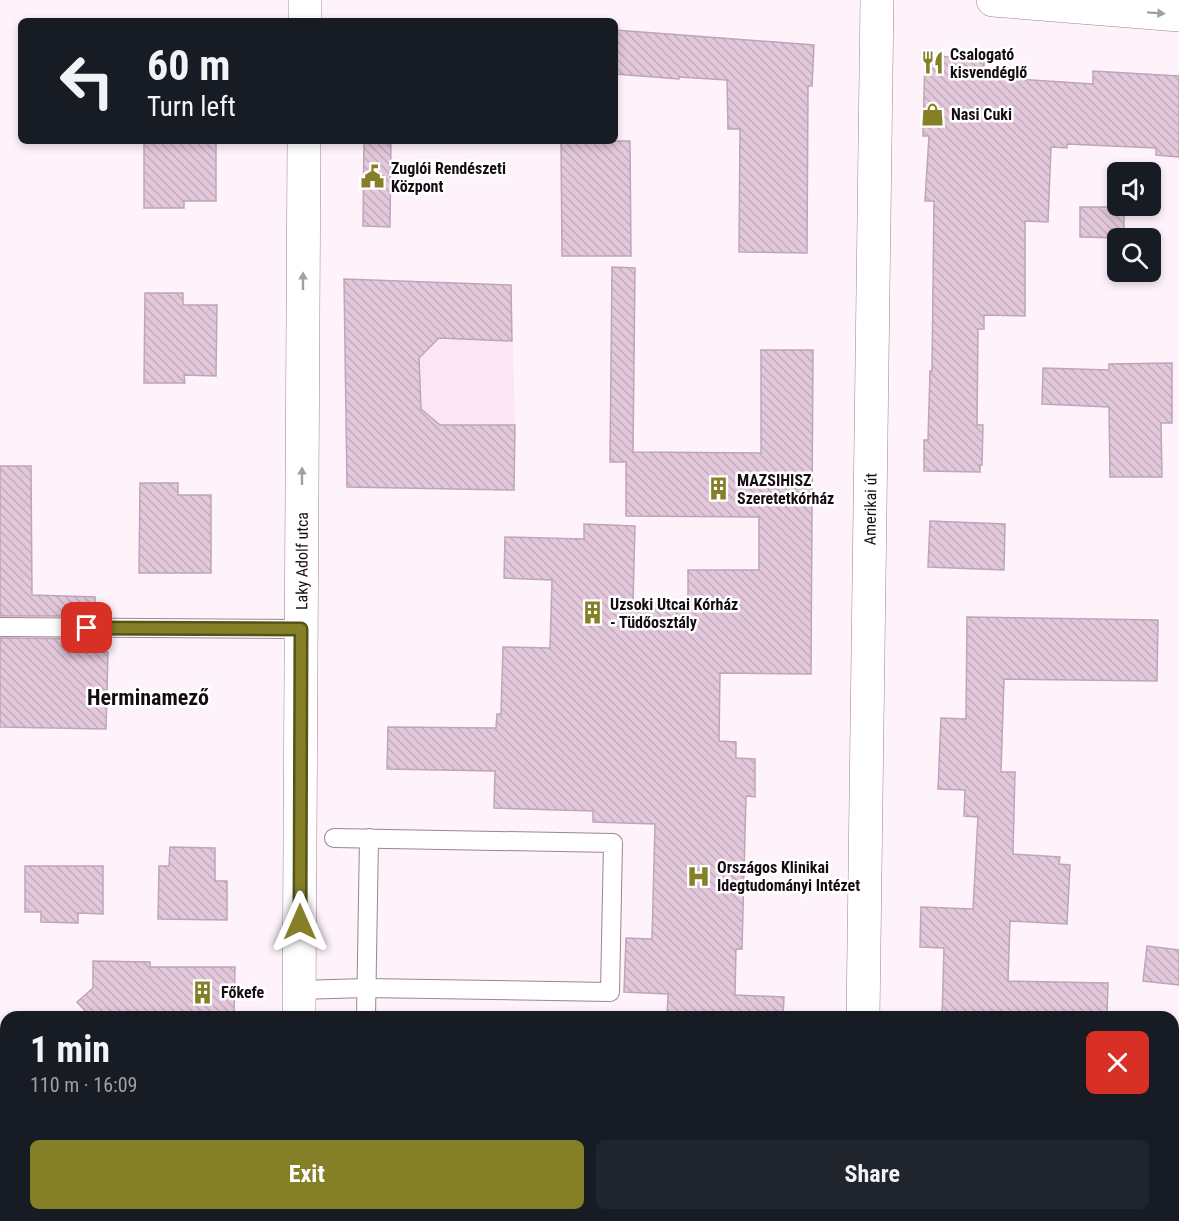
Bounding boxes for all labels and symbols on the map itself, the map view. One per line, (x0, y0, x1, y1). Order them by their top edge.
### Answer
one-way arrow (1147, 8, 1166, 18)
place label: Csalogató kisvendéglő (950, 45, 1027, 82)
restaurant icon: Csalogató kisvendéglő (919, 50, 945, 76)
shop icon: Nasi Cuki (920, 101, 946, 127)
place label: Nasi Cuki (951, 105, 1012, 124)
place label: Zuglói Rendészeti Központ (391, 159, 506, 196)
public building icon: Zuglói Rendészeti Központ (360, 164, 386, 190)
one-way arrow (298, 271, 308, 290)
one-way arrow (297, 466, 307, 485)
place label: MAZSIHISZ Szeretetkórház (737, 471, 834, 508)
street label: Amerikai út (860, 473, 880, 545)
building icon: MAZSIHISZ Szeretetkórház (706, 476, 732, 502)
street label: Laky Adolf utca (292, 512, 312, 610)
place label: Uzsoki Utcai Kórház - Tüdőosztály (610, 595, 738, 632)
building icon: Uzsoki Utcai Kórház - Tüdőosztály (579, 600, 605, 626)
pin (61, 602, 112, 653)
district label: Herminamező (87, 685, 209, 710)
place label: Országos Klinikai Idegtudományi Intézet (717, 858, 860, 895)
hospital icon: Országos Klinikai Idegtudományi Intézet (686, 863, 712, 889)
position arrow (268, 890, 332, 954)
building icon: Főkefe (190, 979, 216, 1005)
place label: Főkefe (221, 983, 265, 1002)

